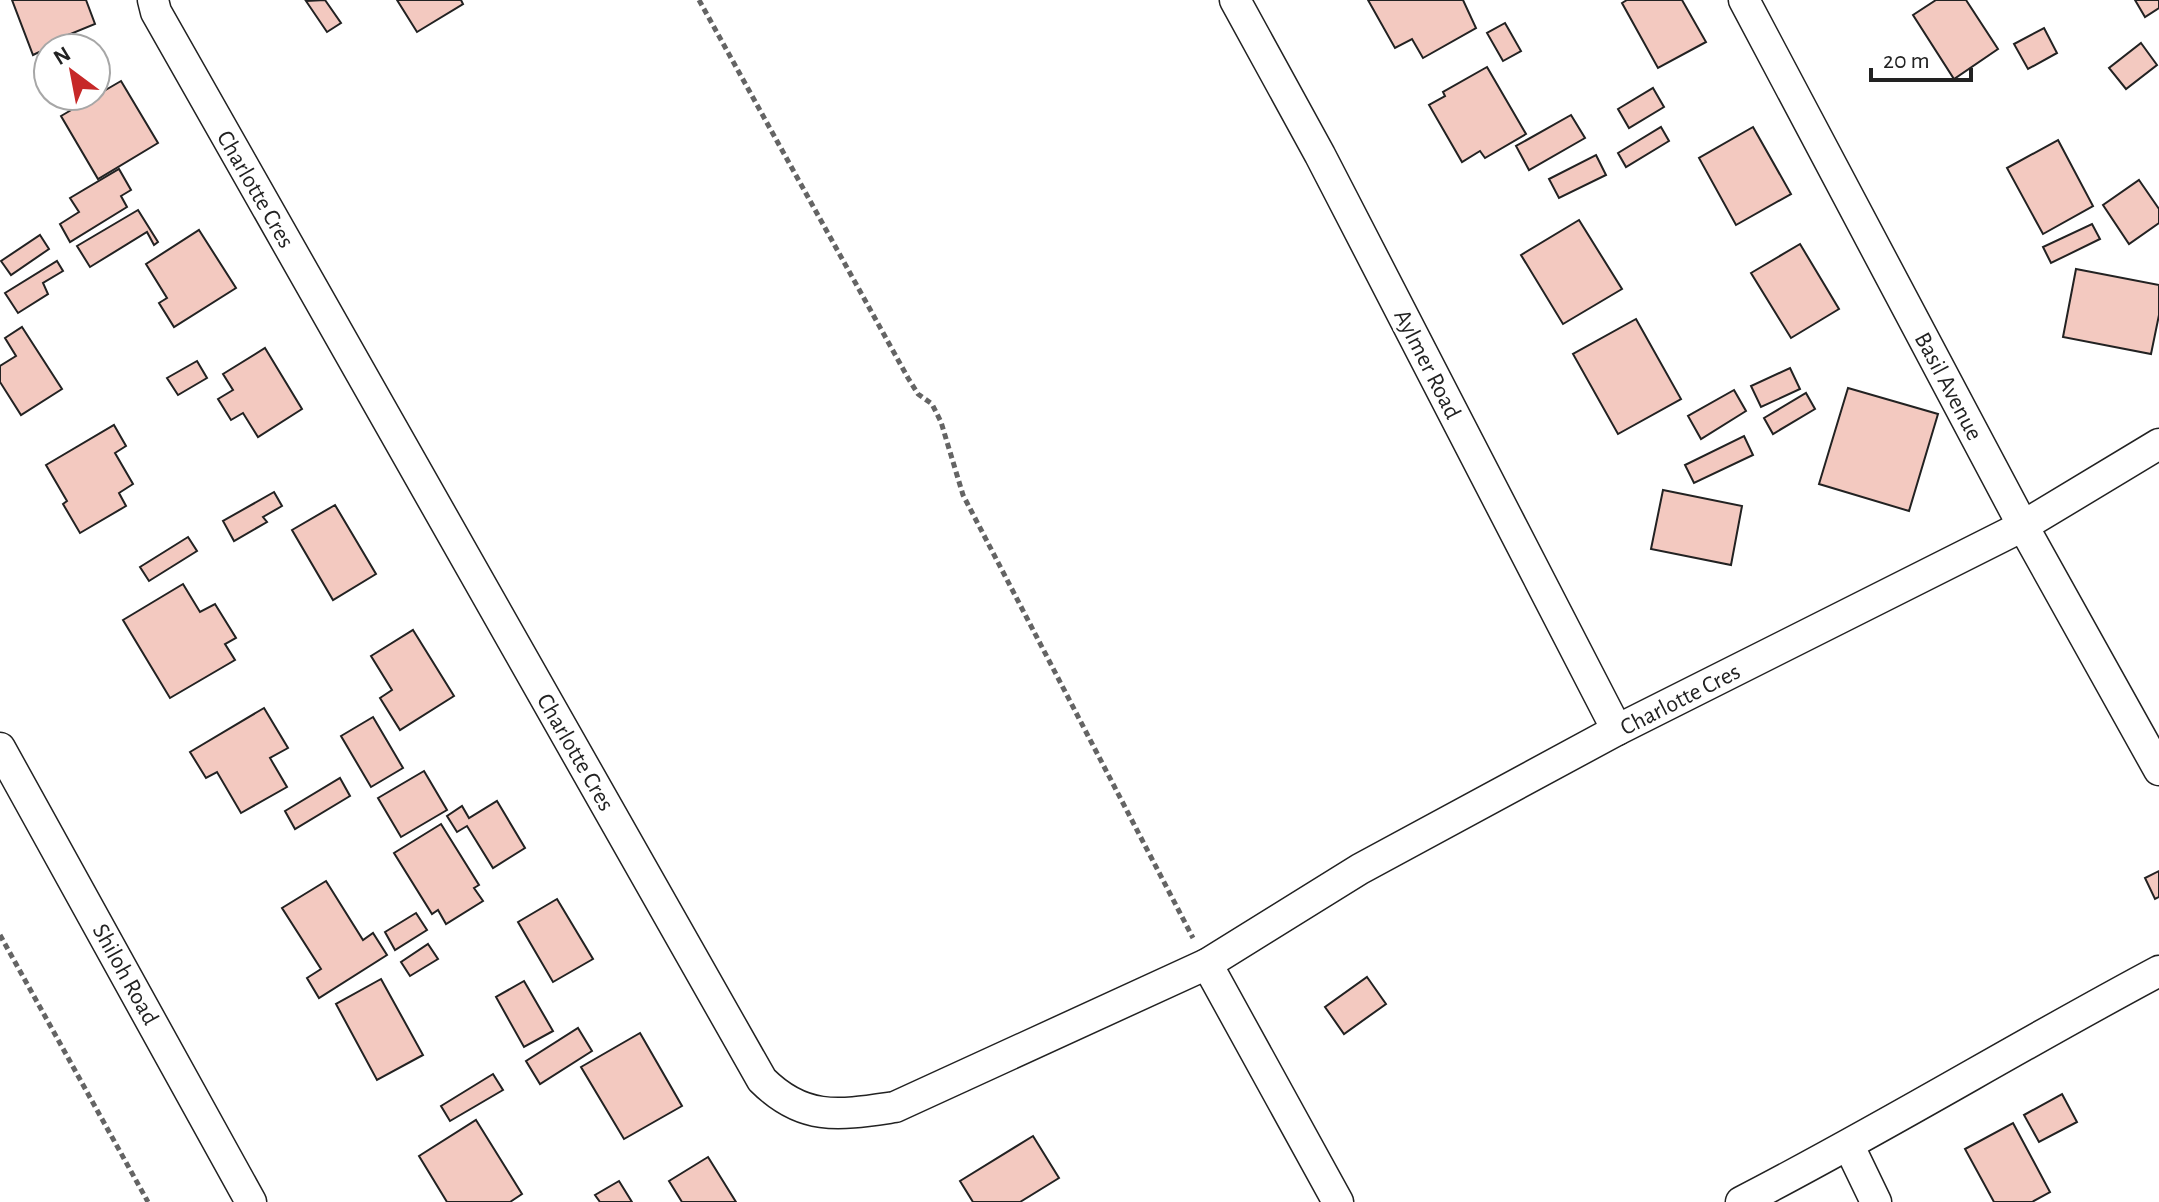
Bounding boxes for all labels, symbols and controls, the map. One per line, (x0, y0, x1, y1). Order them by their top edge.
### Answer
north arrow (32, 32, 112, 112)
scale bar (1871, 32, 1971, 82)
text: N (50, 43, 74, 69)
text: 20 m (1883, 49, 1930, 73)
street label: Charlotte Cres (212, 127, 298, 252)
street label: Aylmer Road (1389, 306, 1465, 423)
street label: Basil Avenue (1910, 329, 1987, 444)
street label: Charlotte Cres (1617, 659, 1744, 740)
street label: Charlotte Cres (532, 690, 618, 815)
street label: Shiloh Road (88, 920, 163, 1029)

